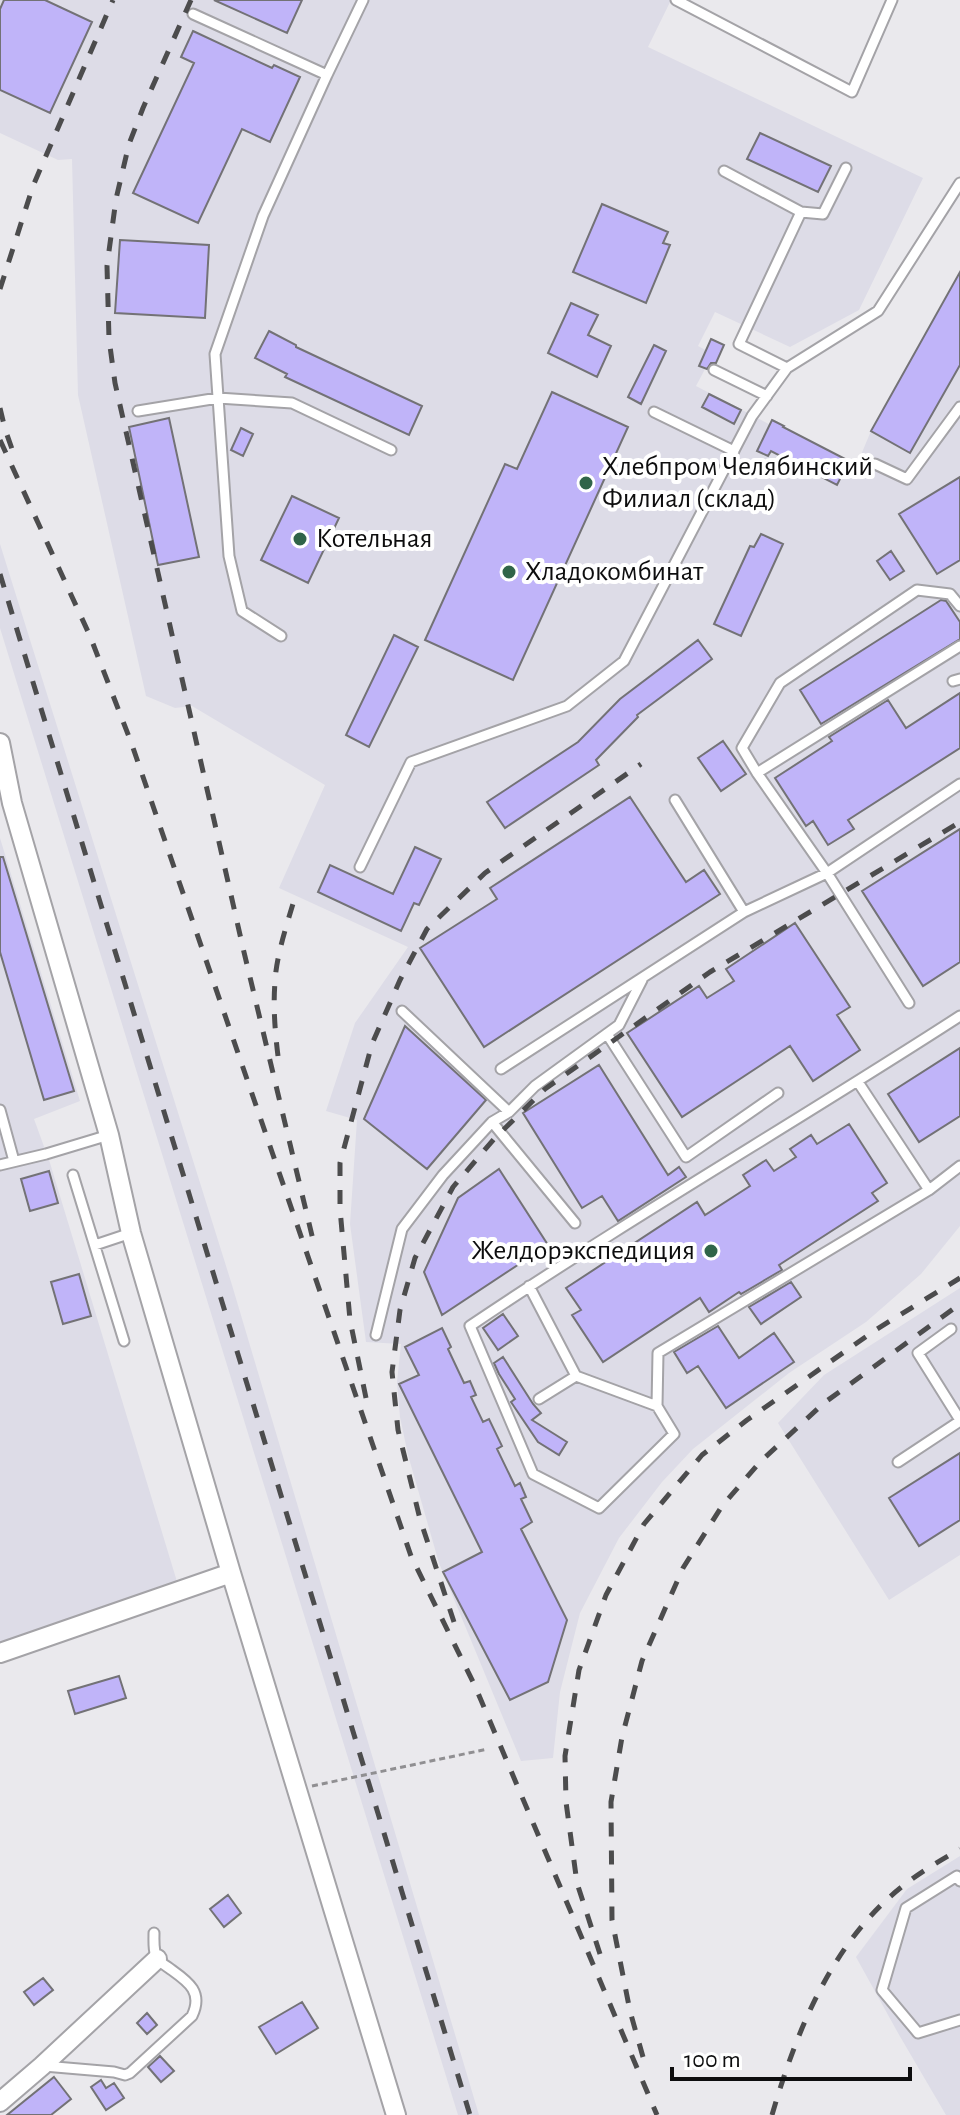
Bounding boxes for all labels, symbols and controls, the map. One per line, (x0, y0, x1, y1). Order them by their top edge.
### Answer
place label: Хлебпром Челябинский Филиал (склад) (602, 453, 873, 513)
marker: Хлебпром Челябинский Филиал (склад) (577, 474, 595, 492)
place label: Котельная (316, 525, 433, 553)
marker: Котельная (291, 530, 309, 548)
place label: Хладокомбинат (525, 558, 704, 586)
marker: Хладокомбинат (500, 563, 518, 581)
place label: Желдорэкспедиция (471, 1237, 695, 1265)
marker: Желдорэкспедиция (702, 1242, 720, 1260)
scale bar (672, 2031, 910, 2081)
text: 100 m (684, 2048, 741, 2072)

